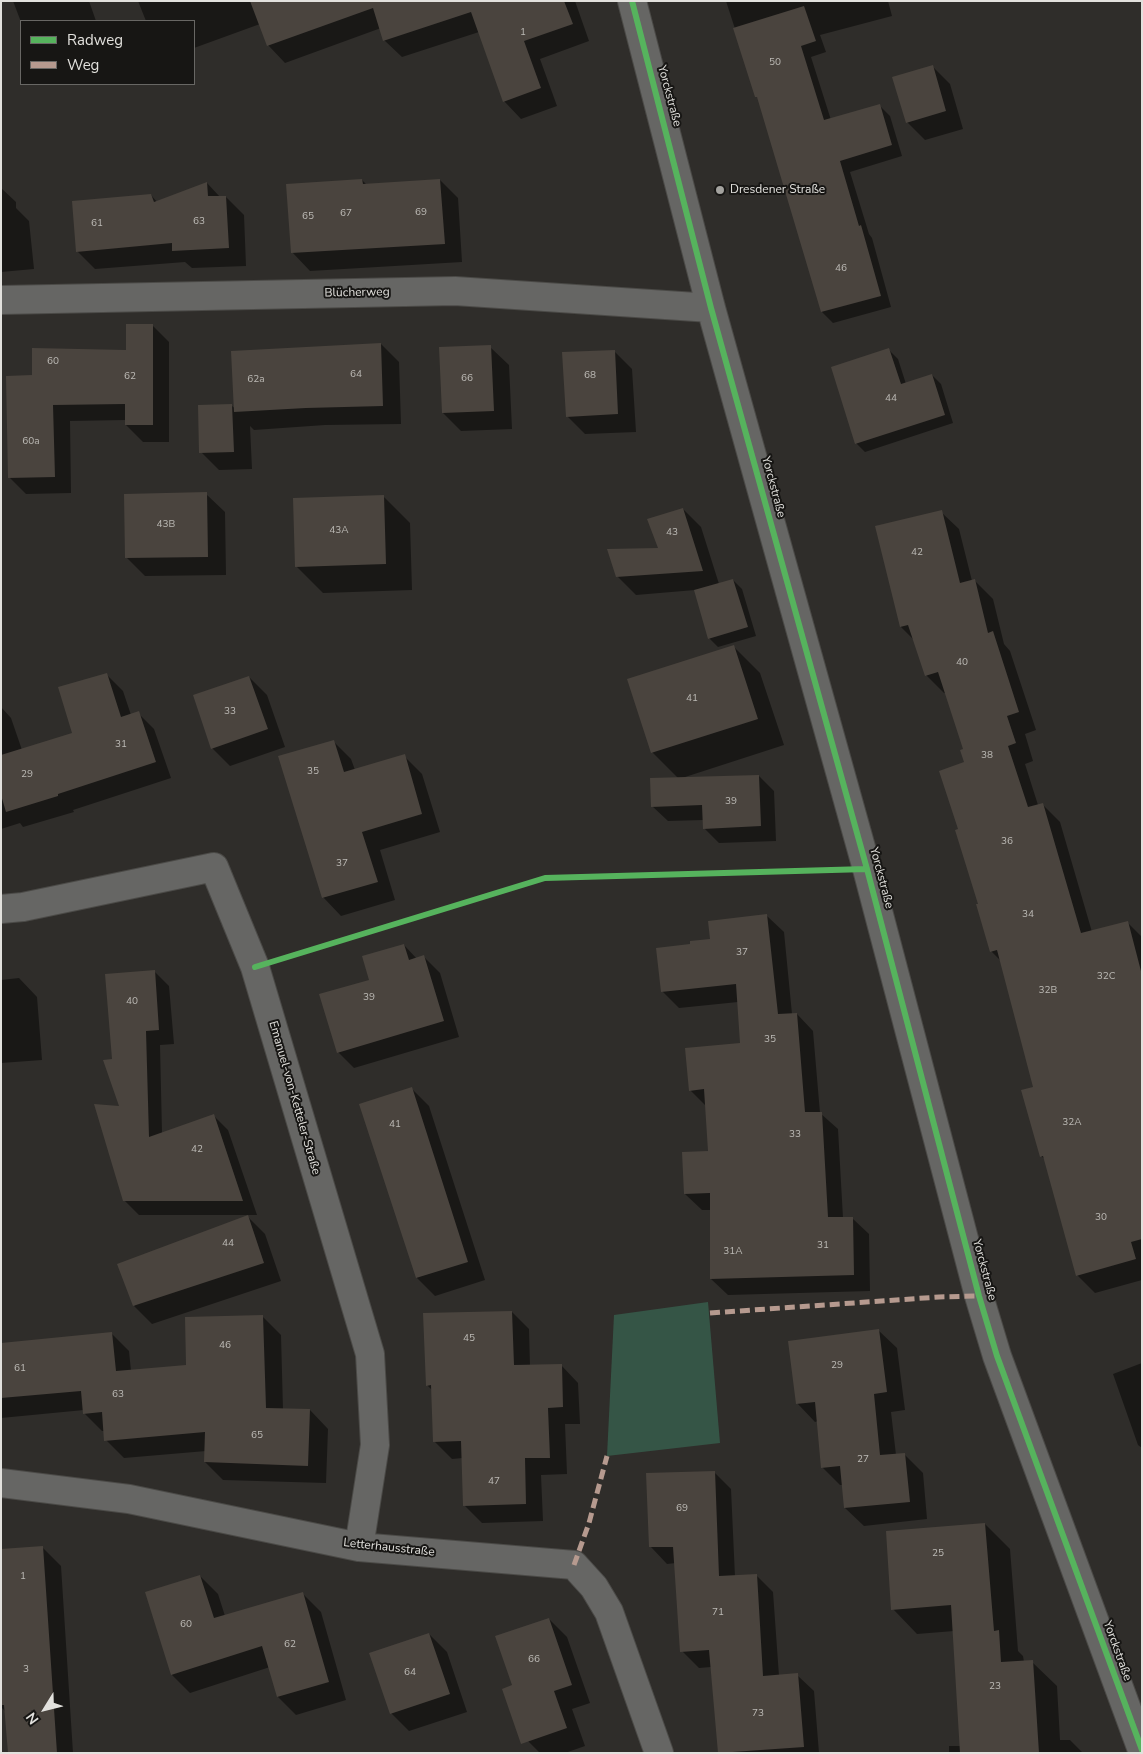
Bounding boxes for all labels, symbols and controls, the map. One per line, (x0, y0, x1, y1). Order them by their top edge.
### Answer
legend (20, 20, 195, 85)
house number: 1 (520, 27, 526, 39)
text: Radweg (67, 30, 123, 50)
text: Weg (67, 55, 99, 75)
house number: 50 (769, 57, 781, 69)
street label: Yorckstraße (654, 64, 684, 128)
place label: Dresdener Straße (730, 183, 825, 197)
marker: Dresdener Straße (714, 184, 726, 196)
house number: 69 (415, 207, 427, 219)
house number: 67 (340, 208, 352, 220)
house number: 65 (302, 211, 314, 223)
house number: 63 (193, 216, 205, 228)
house number: 61 (91, 218, 103, 230)
house number: 46 (835, 263, 847, 275)
street label: Blücherweg (324, 285, 390, 301)
house number: 60 (47, 356, 59, 368)
house number: 64 (350, 369, 362, 381)
house number: 68 (584, 370, 596, 382)
house number: 62 (124, 371, 136, 383)
house number: 66 (461, 373, 473, 385)
house number: 62a (247, 374, 265, 386)
house number: 44 (885, 393, 897, 405)
house number: 60a (22, 436, 40, 448)
street label: Yorckstraße (758, 455, 788, 519)
house number: 43B (157, 519, 175, 531)
house number: 43A (329, 525, 349, 537)
house number: 43 (666, 527, 678, 539)
house number: 42 (911, 547, 923, 559)
house number: 40 (956, 657, 968, 669)
house number: 41 (686, 693, 698, 705)
house number: 33 (224, 706, 236, 718)
house number: 31 (115, 739, 127, 751)
house number: 38 (981, 750, 993, 762)
house number: 35 (307, 766, 319, 778)
house number: 29 (21, 769, 33, 781)
house number: 39 (725, 796, 737, 808)
house number: 36 (1001, 836, 1013, 848)
street label: Yorckstraße (866, 846, 896, 910)
house number: 37 (336, 858, 348, 870)
house number: 34 (1022, 909, 1034, 921)
house number: 37 (736, 947, 748, 959)
house number: 32C (1097, 971, 1115, 983)
house number: 32B (1039, 985, 1057, 997)
house number: 39 (363, 992, 375, 1004)
house number: 40 (126, 996, 138, 1008)
street label: Emanuel-von-Ketteler-Straße (265, 1019, 323, 1177)
house number: 35 (764, 1034, 776, 1046)
house number: 32A (1062, 1117, 1082, 1129)
house number: 41 (389, 1119, 401, 1131)
house number: 33 (789, 1129, 801, 1141)
house number: 42 (191, 1144, 203, 1156)
house number: 30 (1095, 1212, 1107, 1224)
house number: 44 (222, 1238, 234, 1250)
street label: Yorckstraße (969, 1238, 999, 1302)
house number: 31 (817, 1240, 829, 1252)
house number: 31A (723, 1246, 743, 1258)
house number: 45 (463, 1333, 475, 1345)
house number: 46 (219, 1340, 231, 1352)
house number: 29 (831, 1360, 843, 1372)
house number: 61 (14, 1363, 26, 1375)
house number: 63 (112, 1389, 124, 1401)
house number: 65 (251, 1430, 263, 1442)
house number: 27 (857, 1454, 869, 1466)
house number: 47 (488, 1476, 500, 1488)
house number: 69 (676, 1503, 688, 1515)
street label: Letterhausstraße (343, 1536, 435, 1560)
house number: 25 (932, 1548, 944, 1560)
house number: 1 (20, 1571, 26, 1583)
house number: 71 (712, 1607, 724, 1619)
house number: 60 (180, 1619, 192, 1631)
street label: Yorckstraße (1099, 1619, 1135, 1683)
house number: 62 (284, 1639, 296, 1651)
house number: 66 (528, 1654, 540, 1666)
house number: 3 (23, 1664, 29, 1676)
house number: 64 (404, 1667, 416, 1679)
house number: 23 (989, 1681, 1001, 1693)
north arrow (20, 1684, 70, 1734)
text: N (22, 1708, 43, 1728)
house number: 73 (752, 1708, 764, 1720)

